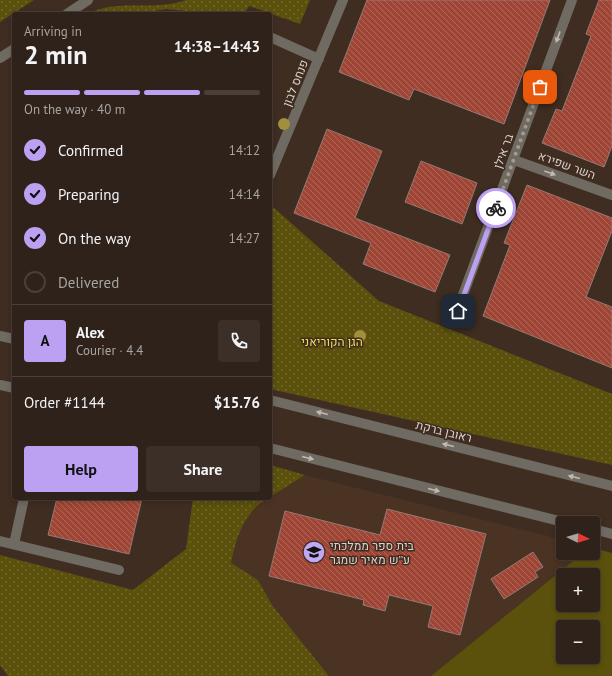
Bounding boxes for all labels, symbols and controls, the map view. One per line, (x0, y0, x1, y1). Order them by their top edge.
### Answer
text: Arriving in (24, 23, 82, 40)
one-way arrow (555, 31, 561, 43)
text: 14:38–14:43 (174, 37, 260, 56)
text: 2 min (24, 38, 87, 71)
street label: פנחס לבון (279, 57, 311, 109)
pin (523, 70, 557, 104)
icon: bag (529, 76, 551, 98)
text: On the way · 40 m (24, 101, 125, 118)
street label: בר אילן (490, 131, 516, 171)
icon: check (24, 139, 46, 161)
text: Confirmed (58, 141, 123, 160)
text: 14:12 (229, 142, 260, 159)
street label: השר שפירא (536, 148, 598, 182)
one-way arrow (545, 170, 557, 176)
icon: check (24, 183, 46, 205)
text: Preparing (58, 185, 120, 204)
text: 14:14 (229, 186, 260, 203)
courier (476, 188, 516, 228)
icon: bike (485, 197, 507, 219)
icon: check (24, 227, 46, 249)
text: On the way (58, 229, 131, 248)
text: 14:27 (229, 230, 260, 247)
text: Delivered (58, 273, 119, 292)
pin (441, 294, 475, 328)
icon: home (447, 300, 469, 322)
button: phone (218, 320, 260, 362)
text: Alex (76, 323, 105, 342)
text: A (40, 331, 50, 350)
park label: הגן הקוריאני (301, 334, 363, 349)
text: Courier · 4.4 (76, 342, 143, 359)
text: Order #1144 (24, 393, 105, 412)
text: $15.76 (214, 393, 260, 412)
one-way arrow (316, 410, 328, 416)
street label: ראובן ברקת (414, 417, 474, 445)
one-way arrow (442, 442, 454, 448)
button: Help (24, 446, 138, 492)
button: Share (146, 446, 260, 492)
one-way arrow (302, 455, 314, 461)
one-way arrow (568, 473, 580, 479)
one-way arrow (428, 487, 440, 493)
north arrow (556, 516, 600, 560)
map controls (556, 516, 600, 664)
place label: בית ספר ממלכתי ע’’ש מאיר שמגר (330, 538, 415, 567)
school or university icon: בית ספר ממלכתי ע’’ש מאיר שמגר (301, 539, 327, 565)
button: + (556, 568, 600, 612)
button: − (556, 620, 600, 664)

